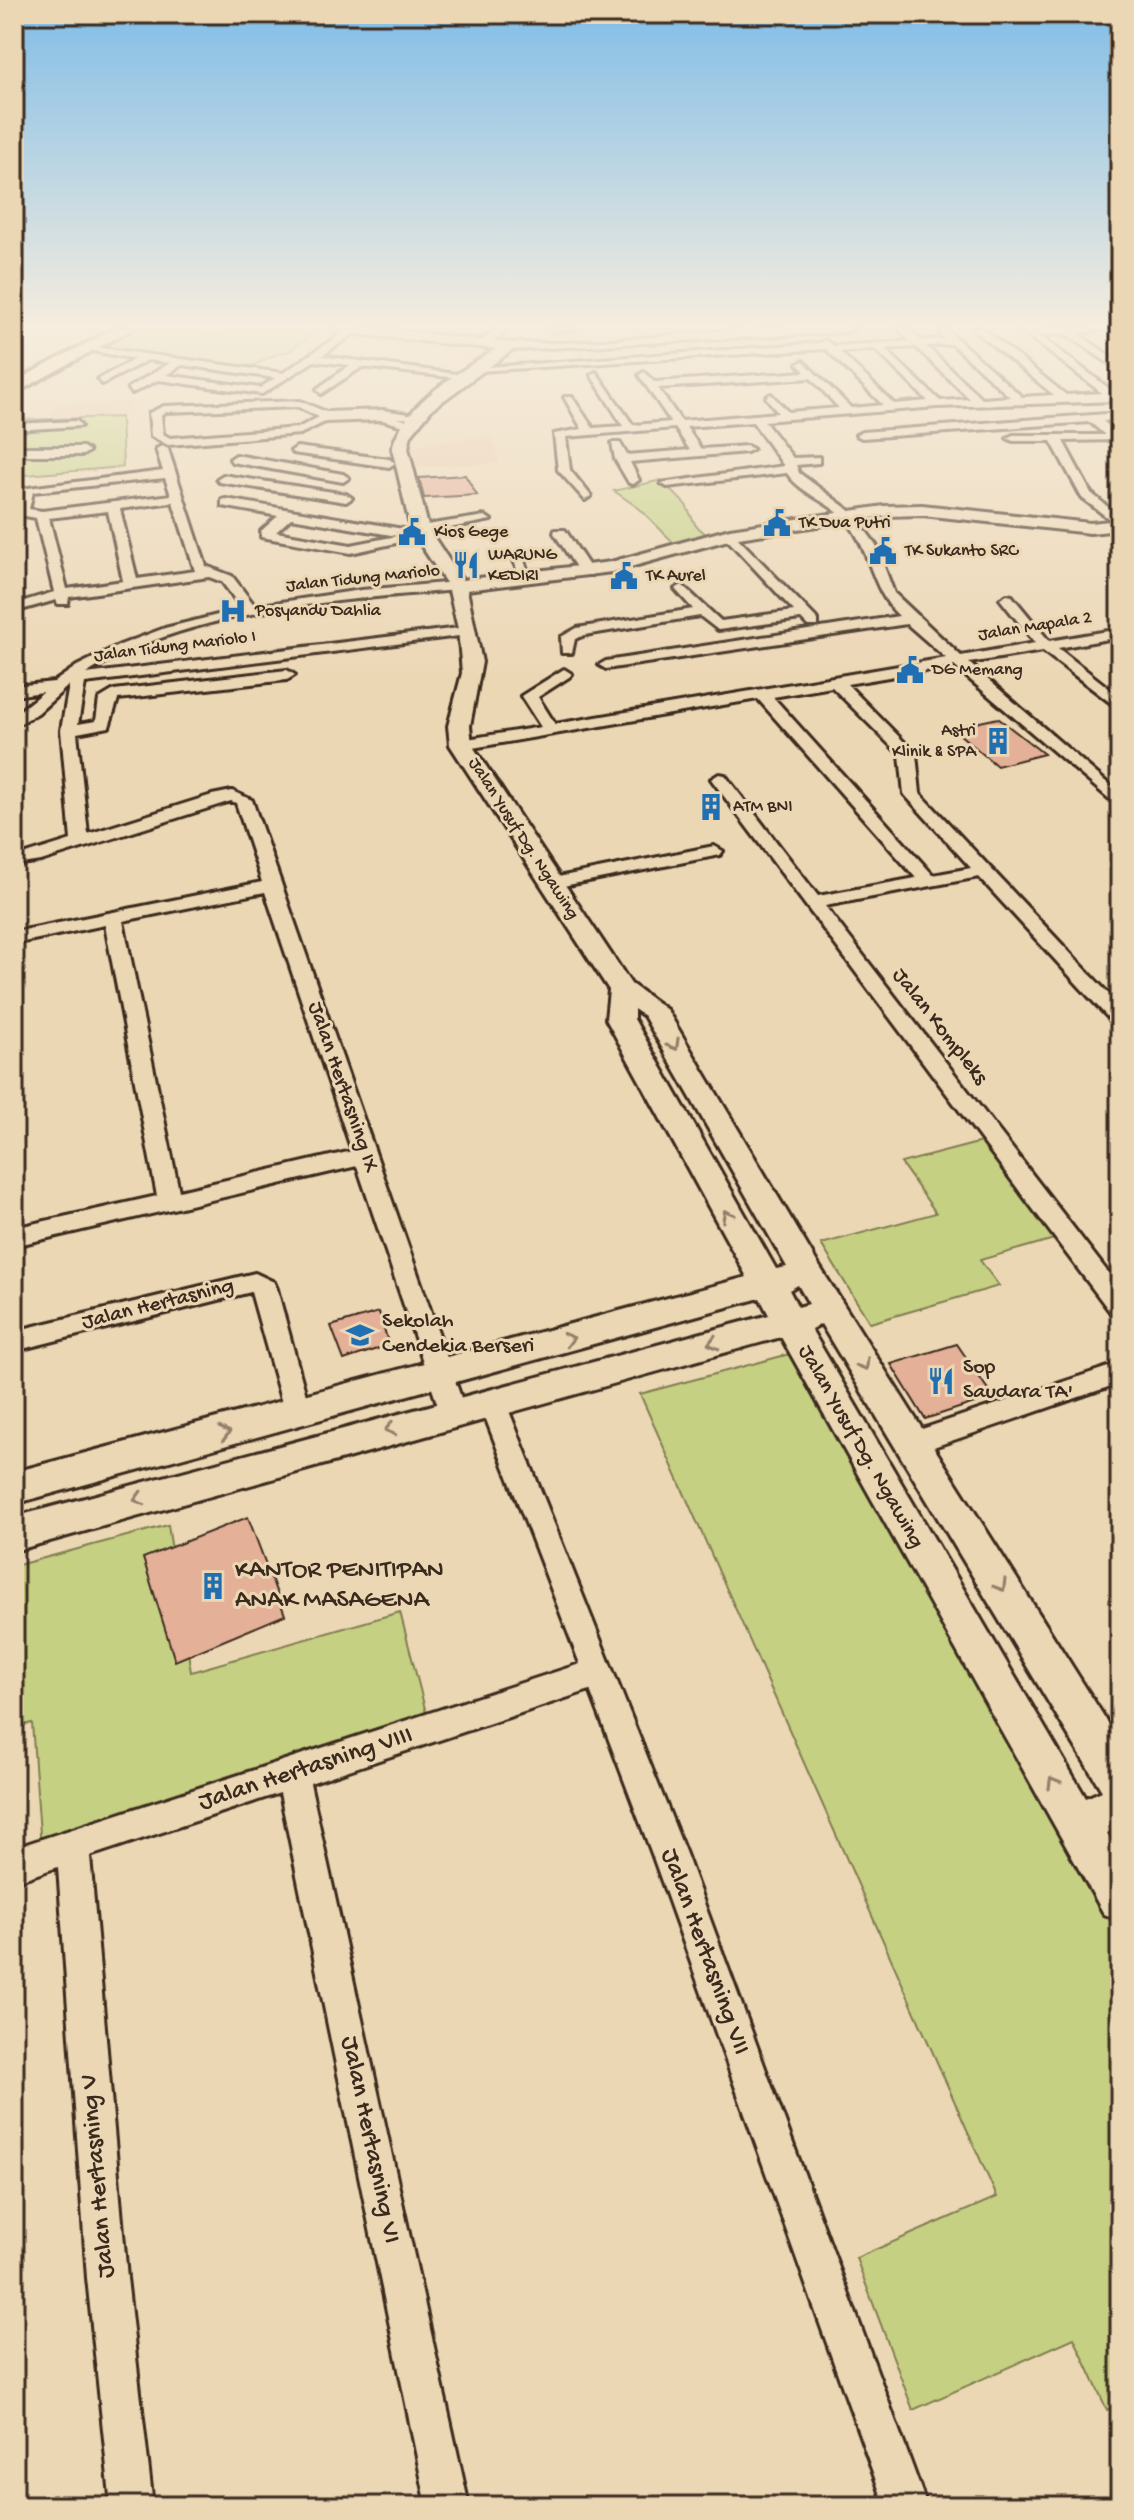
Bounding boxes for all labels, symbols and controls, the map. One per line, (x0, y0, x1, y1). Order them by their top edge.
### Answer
public building icon: TK Dua Putri (762, 508, 792, 538)
place label: TK Dua Putri (798, 513, 891, 534)
public building icon: Kios Gege (397, 517, 427, 547)
place label: Kios Gege (434, 522, 509, 543)
public building icon: TK Sukanto SRC (868, 536, 898, 566)
place label: TK Sukanto SRC (904, 541, 1019, 562)
place label: WARUNG KEDIRI (488, 545, 557, 587)
restaurant icon: WARUNG KEDIRI (451, 550, 481, 580)
street label: Jalan Tidung Mariolo (285, 560, 441, 598)
public building icon: TK Aurel (609, 561, 639, 591)
place label: TK Aurel (645, 566, 706, 587)
hospital icon: Posyandu Dahlia (218, 596, 248, 626)
place label: Posyandu Dahlia (254, 601, 382, 622)
street label: Jalan Mapala 2 (977, 608, 1093, 646)
street label: Jalan Tidung Mariolo I (93, 627, 257, 667)
public building icon: DG Memang (895, 655, 925, 685)
place label: DG Memang (931, 660, 1023, 681)
place label: Astri Klinik & SPA (892, 721, 977, 763)
building icon: Astri Klinik & SPA (983, 726, 1013, 756)
street label: Jalan Yusuf Dg. Ngawing (463, 754, 583, 924)
building icon: ATM BNI (696, 792, 726, 822)
place label: ATM BNI (733, 797, 793, 818)
street label: Jalan Kompleks (885, 964, 993, 1091)
street label: Jalan Hertasning IX (301, 999, 384, 1177)
one-way arrow (664, 1036, 680, 1051)
one-way arrow (721, 1209, 737, 1224)
street label: Jalan Hertasning (79, 1274, 237, 1336)
place label: Sekolah Cendekia Berseri (382, 1309, 534, 1360)
school or university icon: Sekolah Cendekia Berseri (345, 1320, 375, 1350)
one-way arrow (562, 1331, 576, 1348)
one-way arrow (707, 1333, 721, 1350)
street label: Jalan Yusuf Dg. Ngawing (791, 1341, 929, 1553)
place label: Sop Saudara TA' (963, 1355, 1073, 1406)
one-way arrow (855, 1356, 870, 1370)
restaurant icon: Sop Saudara TA' (926, 1366, 956, 1396)
one-way arrow (383, 1420, 397, 1437)
one-way arrow (217, 1426, 231, 1443)
one-way arrow (133, 1489, 147, 1506)
place label: KANTOR PENITIPAN ANAK MASAGENA (235, 1556, 444, 1617)
building icon: KANTOR PENITIPAN ANAK MASAGENA (198, 1571, 228, 1601)
one-way arrow (991, 1577, 1006, 1592)
street label: Jalan Hertasning VIII (195, 1721, 417, 1819)
one-way arrow (1047, 1776, 1063, 1790)
street label: Jalan Hertasning VII (652, 1845, 756, 2059)
street label: Jalan Hertasning VI (332, 2034, 406, 2246)
street label: Jalan Hertasning V (75, 2073, 123, 2279)

